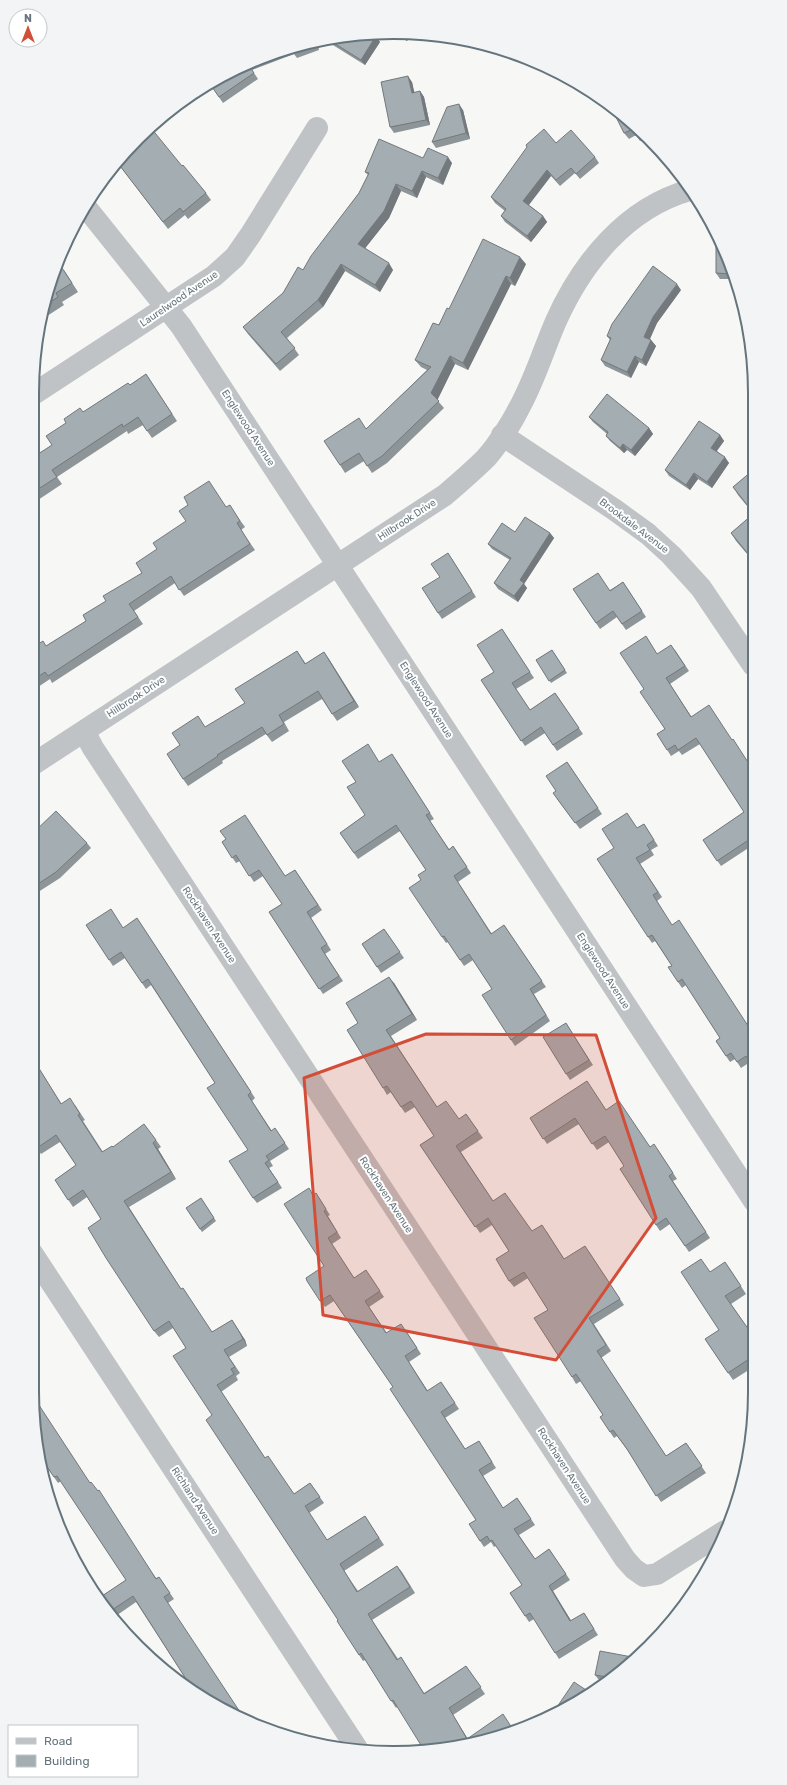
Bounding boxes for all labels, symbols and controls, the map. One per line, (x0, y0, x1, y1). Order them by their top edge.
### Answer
north arrow (8, 8, 48, 48)
text: N (24, 12, 32, 25)
street label: Laurelwood Avenue (138, 268, 221, 330)
street label: Englewood Avenue (219, 388, 277, 469)
street label: Hillbrook Drive (376, 496, 439, 543)
street label: Brookdale Avenue (597, 496, 671, 556)
street label: Englewood Avenue (397, 660, 455, 741)
street label: Hillbrook Drive (105, 673, 168, 720)
street label: Rockhaven Avenue (180, 885, 238, 966)
street label: Englewood Avenue (574, 931, 632, 1012)
street label: Rockhaven Avenue (357, 1155, 415, 1236)
street label: Rockhaven Avenue (535, 1426, 593, 1507)
street label: Richland Avenue (169, 1465, 221, 1537)
legend (8, 1725, 138, 1777)
text: Road (44, 1734, 72, 1748)
text: Building (44, 1754, 90, 1768)

